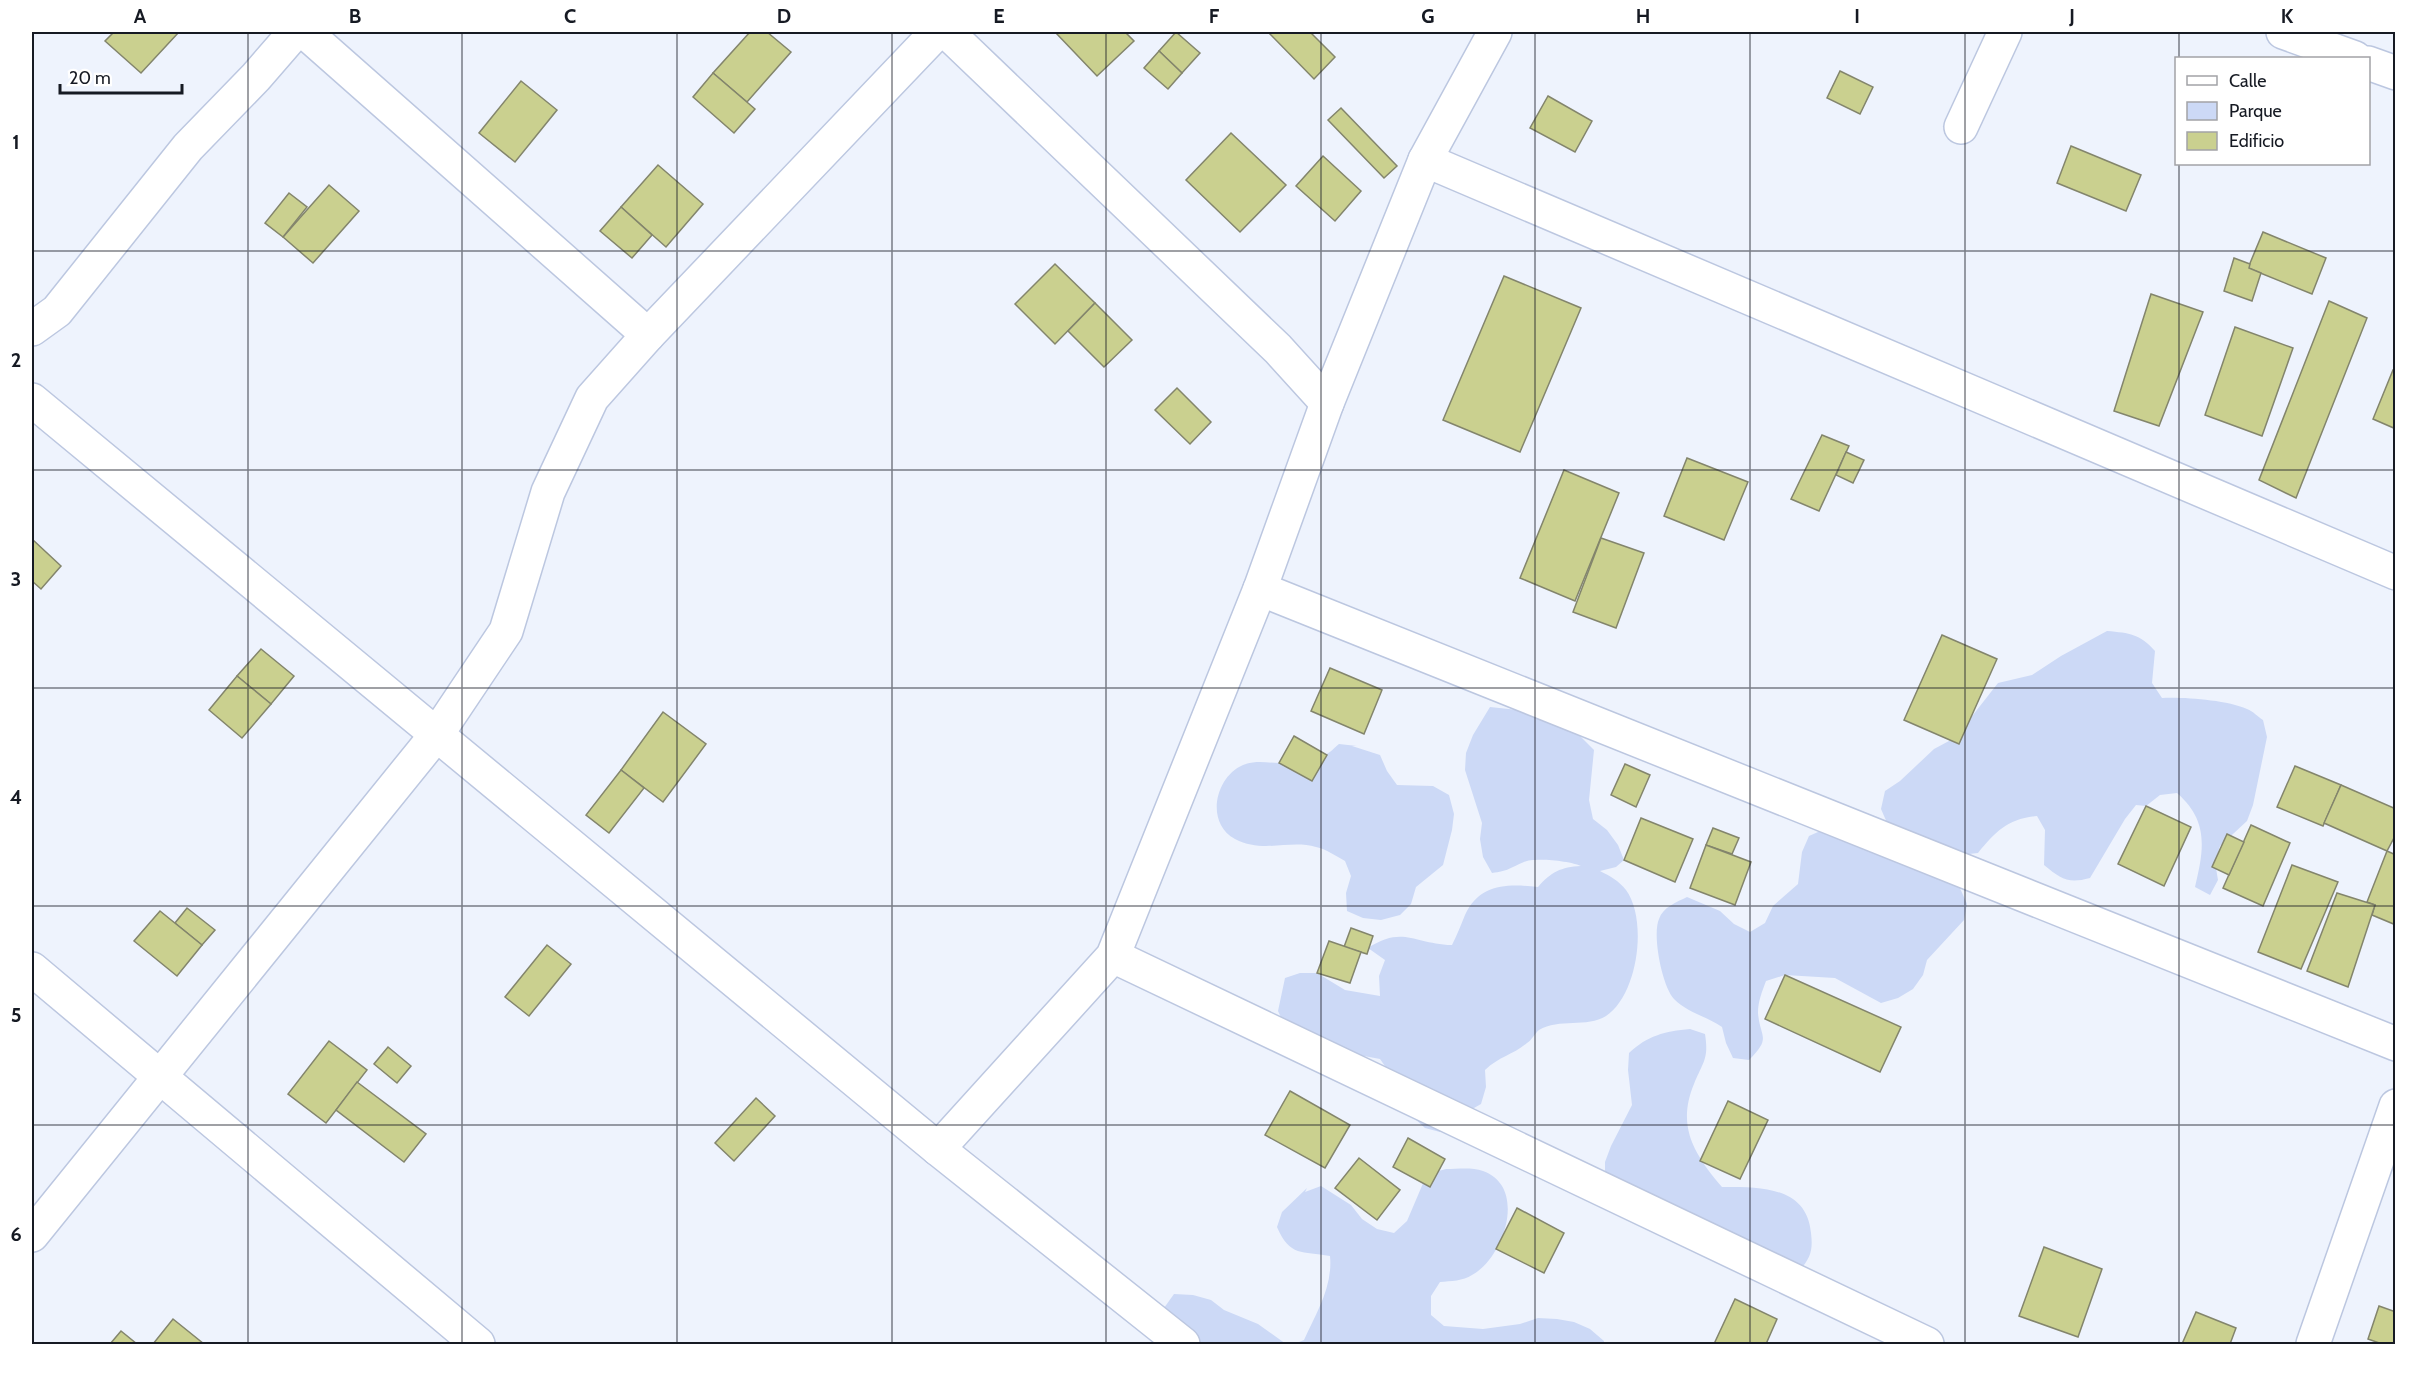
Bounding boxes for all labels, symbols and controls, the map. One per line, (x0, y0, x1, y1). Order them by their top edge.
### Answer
text: A (134, 4, 147, 28)
text: B (349, 4, 361, 28)
text: C (564, 4, 576, 28)
text: D (777, 4, 791, 28)
text: E (993, 4, 1005, 28)
text: F (1209, 4, 1220, 28)
text: G (1421, 4, 1435, 28)
text: H (1636, 4, 1650, 28)
text: I (1854, 4, 1860, 28)
text: J (2068, 4, 2075, 28)
text: K (2281, 4, 2294, 28)
scale bar (60, 57, 182, 95)
legend (2175, 57, 2370, 165)
text: 20 m (69, 67, 111, 89)
text: Calle (2229, 70, 2266, 92)
text: Parque (2229, 100, 2282, 122)
text: 1 (12, 130, 20, 154)
text: Edificio (2229, 130, 2284, 152)
text: 2 (11, 348, 21, 372)
text: 3 (11, 567, 21, 591)
text: 4 (10, 785, 22, 809)
text: 5 (11, 1003, 21, 1027)
text: 6 (10, 1222, 22, 1246)

